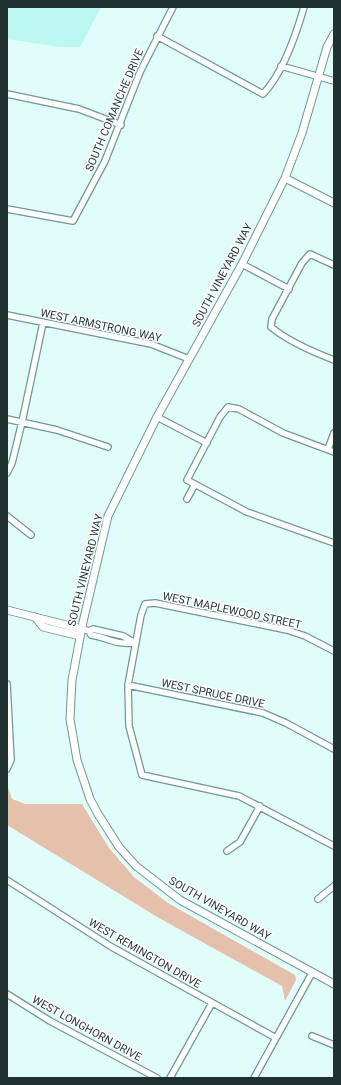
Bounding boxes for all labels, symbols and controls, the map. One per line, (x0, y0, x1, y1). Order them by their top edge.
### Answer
street label: SOUTH COMANCHE DRIVE (83, 47, 146, 174)
street label: SOUTH VINEYARD WAY (190, 221, 255, 329)
street label: WEST ARMSTRONG WAY (39, 306, 163, 345)
street label: SOUTH VINEYARD WAY (65, 512, 106, 628)
street label: WEST MAPLEWOOD STREET (161, 589, 303, 632)
street label: WEST SPRUCE DRIVE (160, 676, 266, 711)
street label: SOUTH VINEYARD WAY (167, 874, 273, 943)
street label: WEST REMINGTON DRIVE (86, 916, 203, 991)
street label: WEST LONGHORN DRIVE (30, 993, 144, 1064)

